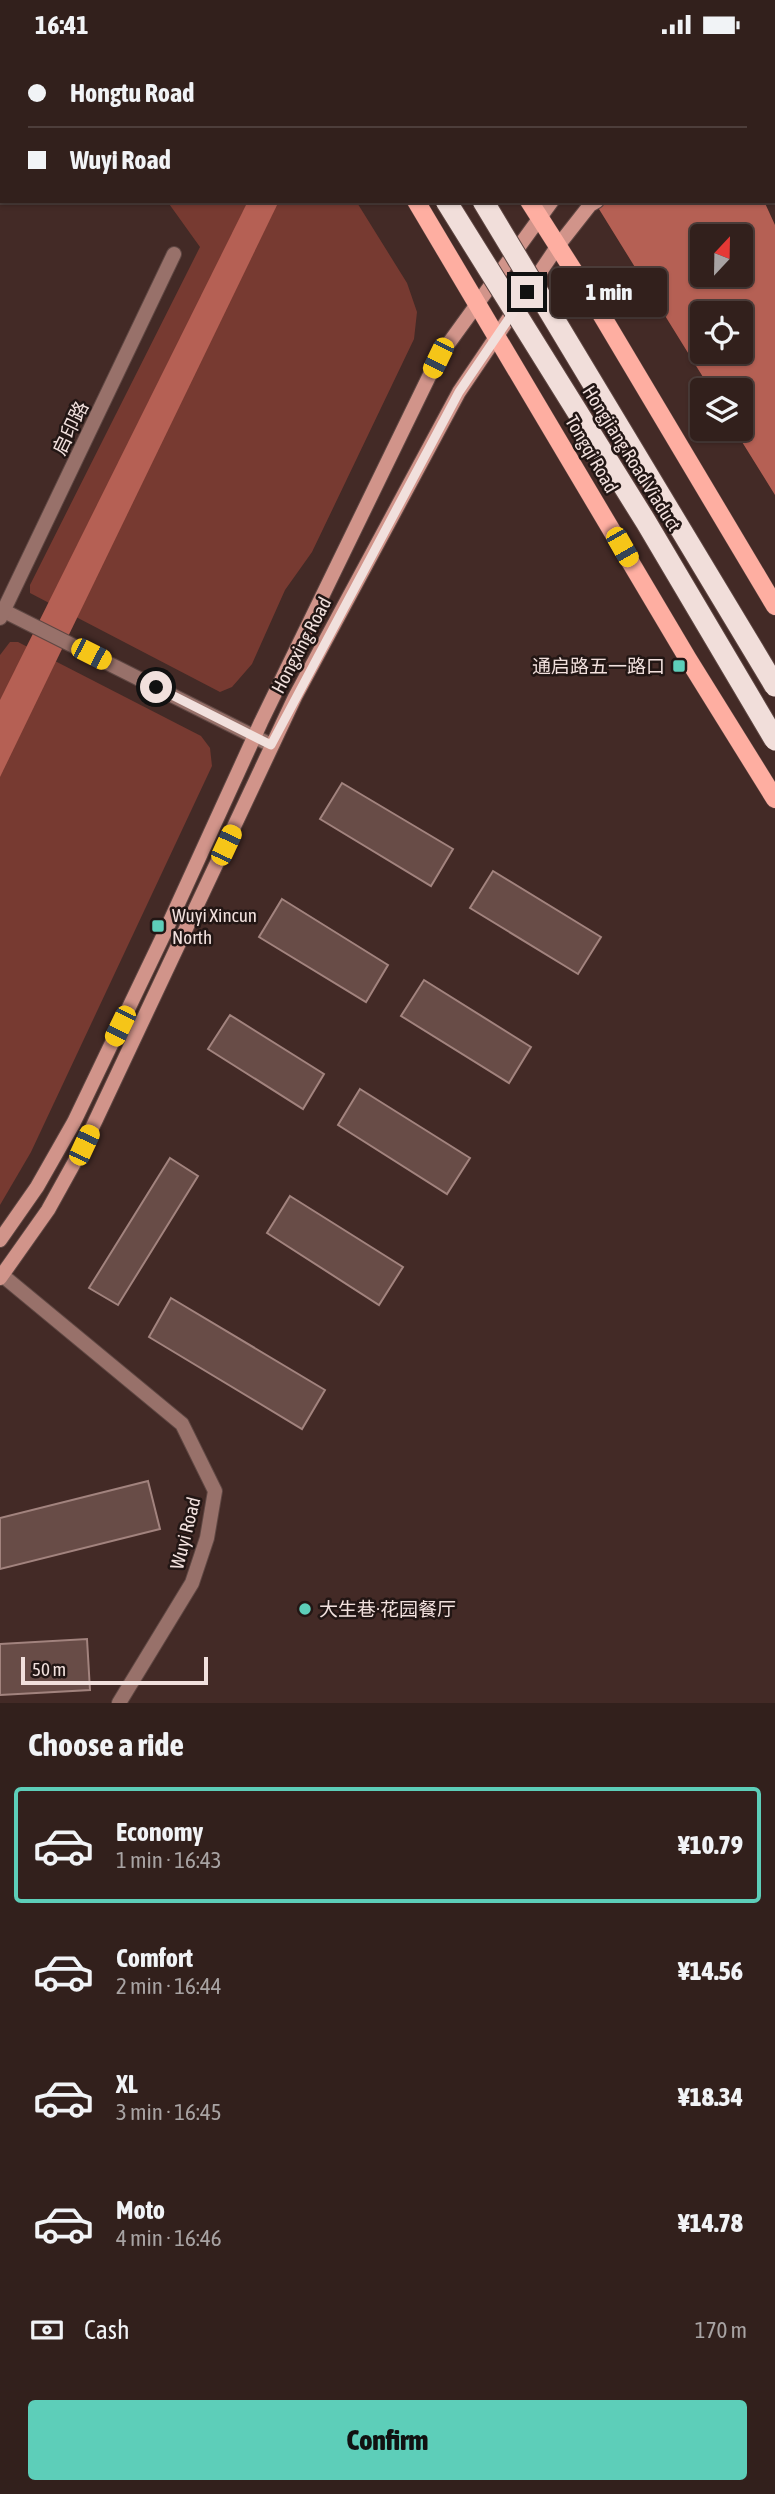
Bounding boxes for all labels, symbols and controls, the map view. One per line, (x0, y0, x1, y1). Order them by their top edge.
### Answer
text: 16:41 (35, 10, 89, 40)
text: Hongtu Road (70, 78, 194, 108)
text: Wuyi Road (70, 145, 171, 175)
north arrow (690, 224, 752, 287)
map controls (690, 224, 753, 441)
callout: 1 min (552, 267, 667, 317)
route end (511, 276, 543, 308)
text: 1 min (586, 279, 632, 305)
button: locate (690, 301, 753, 364)
car (420, 335, 457, 381)
button: layers (690, 378, 753, 441)
street label: Hongjiang Road Viaduct (578, 381, 686, 535)
street label: 启印路 (48, 398, 92, 458)
street label: Tongqi Road (561, 412, 623, 496)
car (603, 524, 642, 570)
street label: Hongxing Road (266, 593, 336, 697)
car (68, 635, 115, 673)
place label: 通启路五一路口 (532, 655, 665, 677)
marker: 通启路五一路口 (671, 658, 687, 674)
route start (140, 671, 172, 703)
car (208, 822, 245, 868)
place label: Wuyi Xincun North (172, 904, 257, 948)
marker: Wuyi Xincun North (150, 918, 166, 934)
car (102, 1003, 139, 1049)
car (66, 1122, 103, 1168)
street label: Wuyi Road (165, 1495, 205, 1571)
place label: 大生巷·花园餐厅 (319, 1598, 456, 1620)
marker: 大生巷·花园餐厅 (297, 1601, 313, 1617)
scale bar (21, 1654, 208, 1686)
text: 50 m (32, 1658, 66, 1680)
text: Choose a ride (28, 1726, 184, 1763)
icon: car (32, 1814, 95, 1877)
text: Economy (116, 1817, 203, 1847)
text: ¥10.79 (678, 1830, 743, 1860)
text: 1 min · 16:43 (116, 1847, 222, 1873)
icon: car (32, 1940, 95, 2003)
text: Comfort (116, 1943, 193, 1973)
text: ¥14.56 (678, 1956, 743, 1986)
text: 2 min · 16:44 (116, 1973, 222, 1999)
icon: car (32, 2066, 95, 2129)
text: XL (116, 2069, 138, 2099)
text: ¥18.34 (678, 2082, 743, 2112)
text: 3 min · 16:45 (116, 2099, 222, 2125)
icon: car (32, 2192, 95, 2255)
text: Moto (116, 2195, 165, 2225)
text: ¥14.78 (678, 2208, 743, 2238)
text: 4 min · 16:46 (116, 2225, 222, 2251)
icon: cash (28, 2311, 66, 2349)
text: Cash (84, 2315, 130, 2345)
text: 170 m (695, 2317, 747, 2343)
button: Confirm (28, 2400, 747, 2480)

